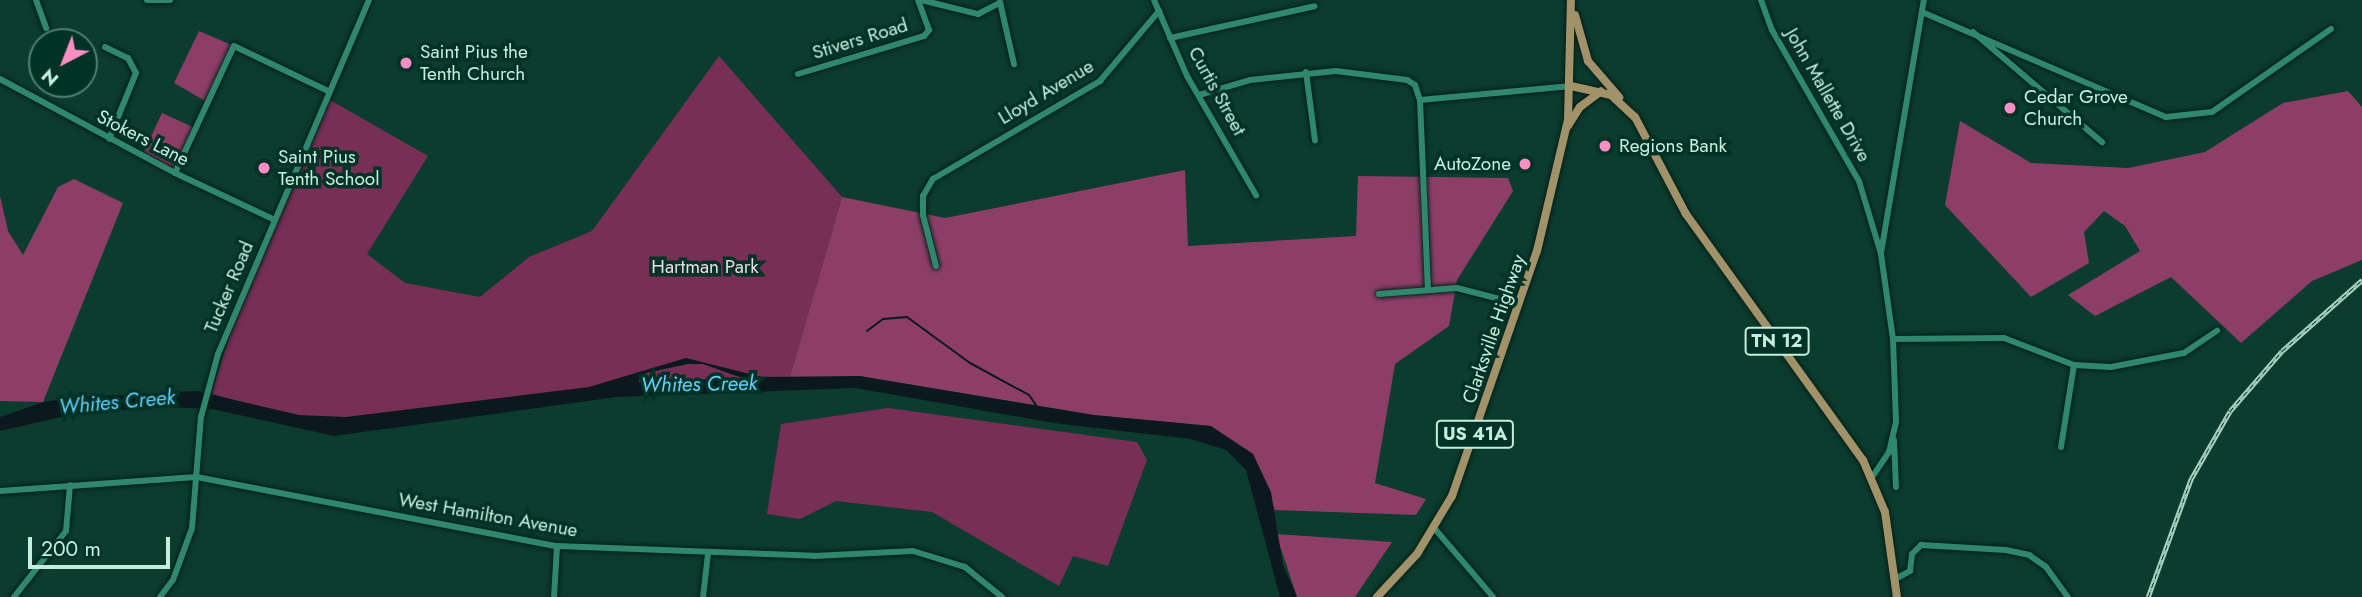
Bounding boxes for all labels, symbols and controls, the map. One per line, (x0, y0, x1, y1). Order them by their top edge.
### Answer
street label: Stivers Road (810, 14, 910, 64)
street label: John Mallette Drive (1781, 24, 1875, 166)
north arrow (28, 28, 98, 98)
place label: Saint Pius the Tenth Church (420, 41, 528, 85)
street label: Curtis Street (1183, 43, 1251, 139)
marker: Saint Pius the Tenth Church (398, 55, 414, 71)
street label: Lloyd Avenue (994, 55, 1098, 129)
text: N (35, 62, 65, 93)
place label: Cedar Grove Church (2024, 86, 2128, 130)
marker: Cedar Grove Church (2002, 100, 2018, 116)
street label: Stokers Lane (93, 105, 193, 171)
place label: Regions Bank (1619, 135, 1727, 157)
marker: Regions Bank (1597, 138, 1613, 154)
place label: Saint Pius Tenth School (278, 146, 380, 190)
place label: AutoZone (1434, 153, 1511, 175)
marker: AutoZone (1517, 156, 1533, 172)
marker: Saint Pius Tenth School (256, 160, 272, 176)
street label: Tucker Road (199, 238, 259, 336)
street label: Clarksville Highway (1458, 252, 1530, 406)
park label: Hartman Park (651, 256, 759, 278)
road number: TN 12 (1744, 326, 1810, 356)
water label: Whites Creek (640, 370, 758, 398)
water label: Whites Creek (58, 384, 176, 420)
road number: US 41A (1435, 420, 1515, 448)
street label: West Hamilton Avenue (397, 488, 579, 542)
scale bar (32, 524, 173, 568)
text: 200 m (41, 534, 101, 564)

